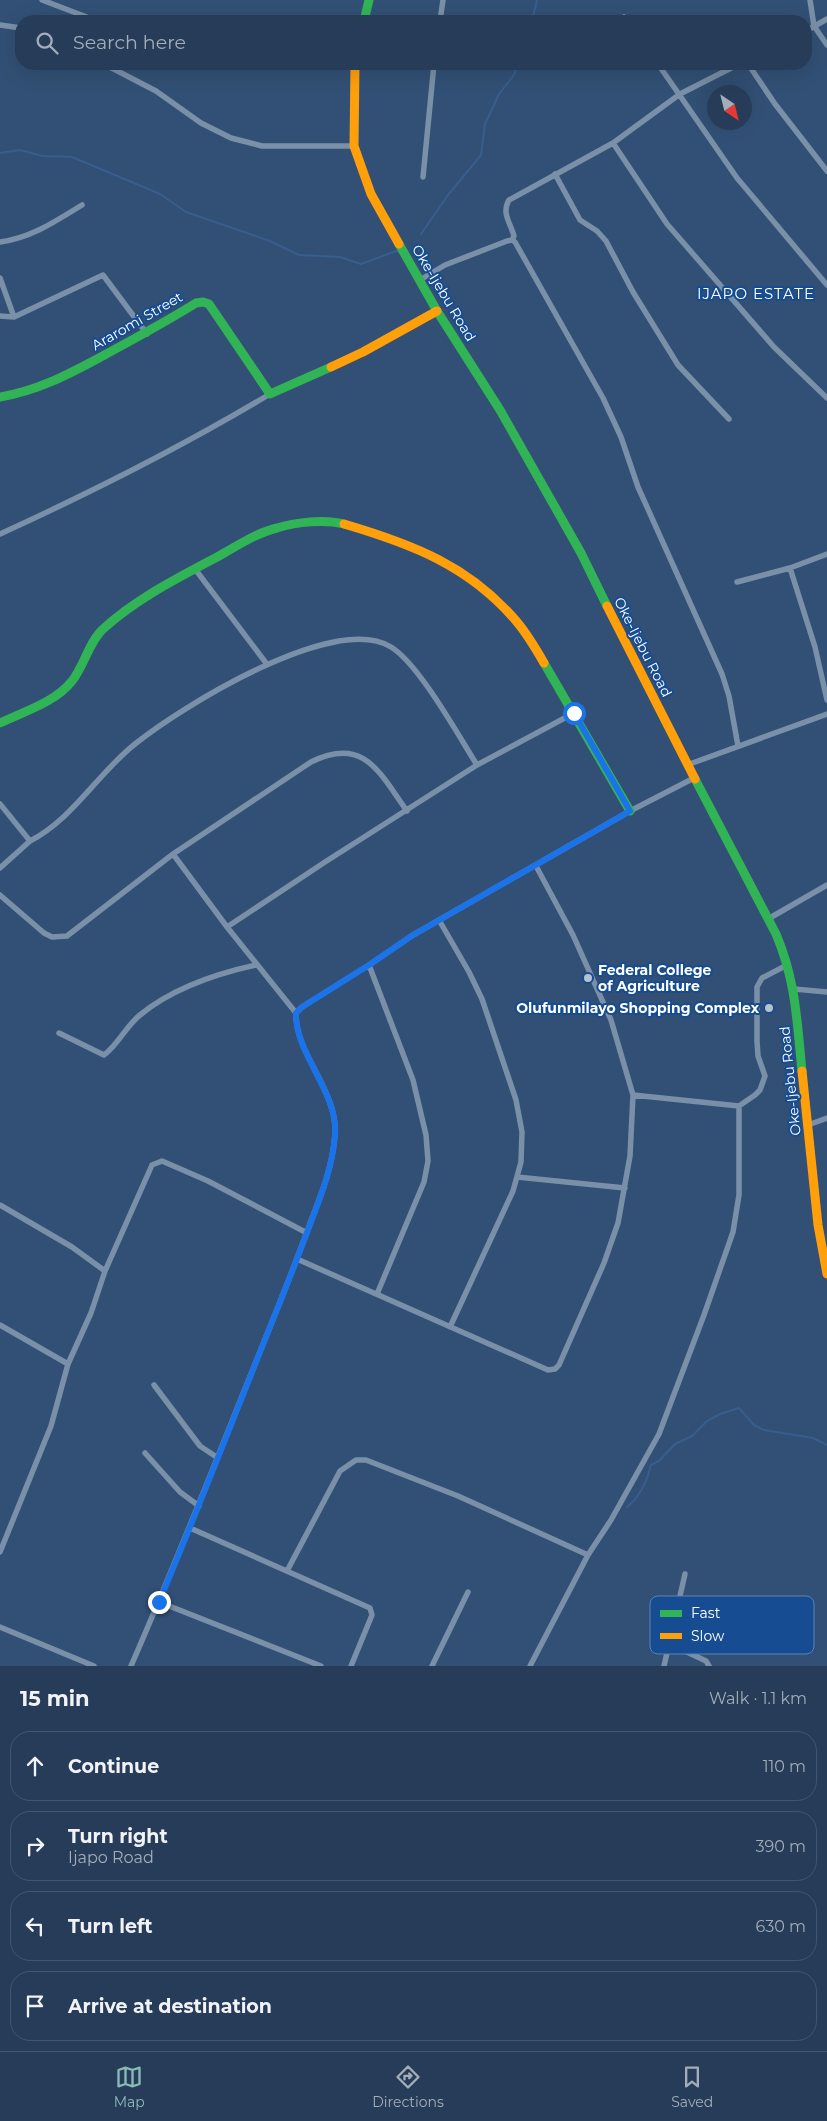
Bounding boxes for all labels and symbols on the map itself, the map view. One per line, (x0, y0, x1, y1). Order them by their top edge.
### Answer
north arrow (707, 85, 752, 130)
street label: Oke-Ijebu Road (408, 241, 480, 345)
district label: IJAPO ESTATE (697, 284, 815, 303)
street label: Araromi Street (88, 288, 186, 354)
street label: Oke-Ijebu Road (610, 594, 676, 700)
route start (563, 702, 586, 725)
place label: Federal College of Agriculture (598, 961, 712, 995)
marker: Federal College of Agriculture (582, 972, 594, 984)
place label: Olufunmilayo Shopping Complex (516, 999, 760, 1017)
marker: Olufunmilayo Shopping Complex (763, 1002, 775, 1014)
street label: Oke-Ijebu Road (775, 1025, 805, 1137)
route end (148, 1591, 171, 1614)
legend (650, 1596, 814, 1654)
text: Fast (691, 1604, 721, 1622)
text: Slow (691, 1627, 725, 1645)

